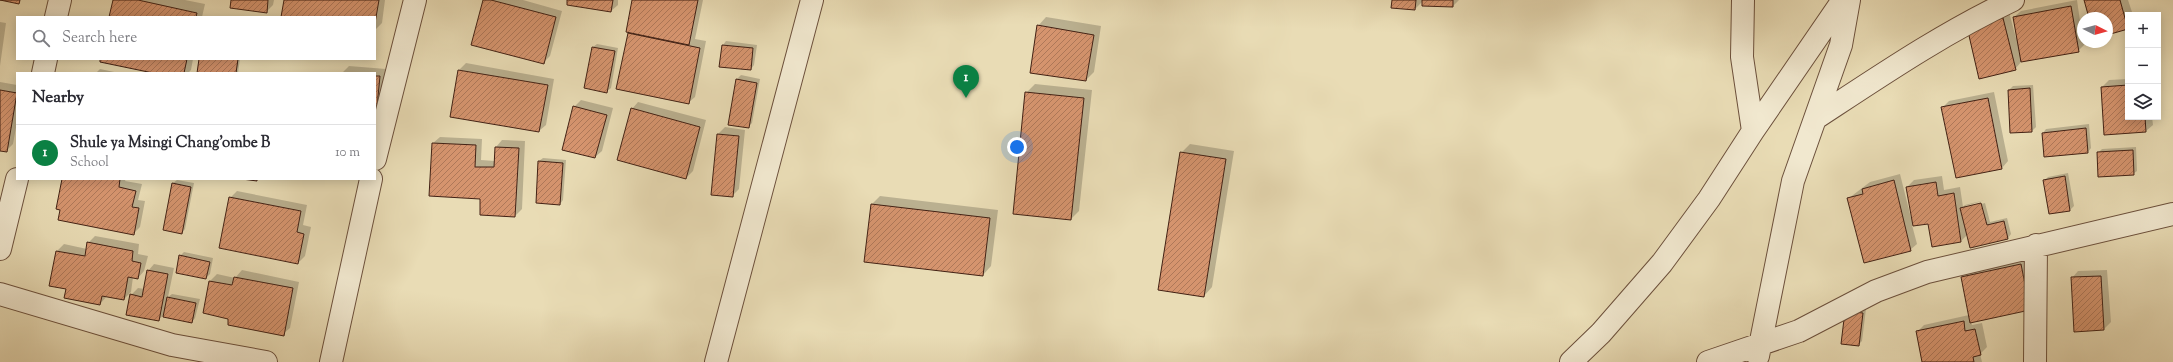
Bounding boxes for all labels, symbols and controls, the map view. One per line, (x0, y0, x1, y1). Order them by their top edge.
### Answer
north arrow (2077, 12, 2113, 48)
map controls (2125, 12, 2161, 120)
button: + (2125, 12, 2161, 48)
search box (16, 16, 376, 60)
icon: search (30, 27, 52, 49)
text: Search here (62, 28, 137, 49)
button: − (2125, 48, 2161, 84)
pin: 1 (953, 65, 979, 98)
button: layers (2125, 84, 2161, 120)
text: Nearby (32, 86, 84, 110)
text: Shule ya Msingi Chang'ombe B (70, 133, 270, 154)
your location (1007, 137, 1027, 157)
text: 1 (43, 144, 47, 162)
text: 10 m (335, 144, 360, 162)
text: School (70, 154, 109, 172)

